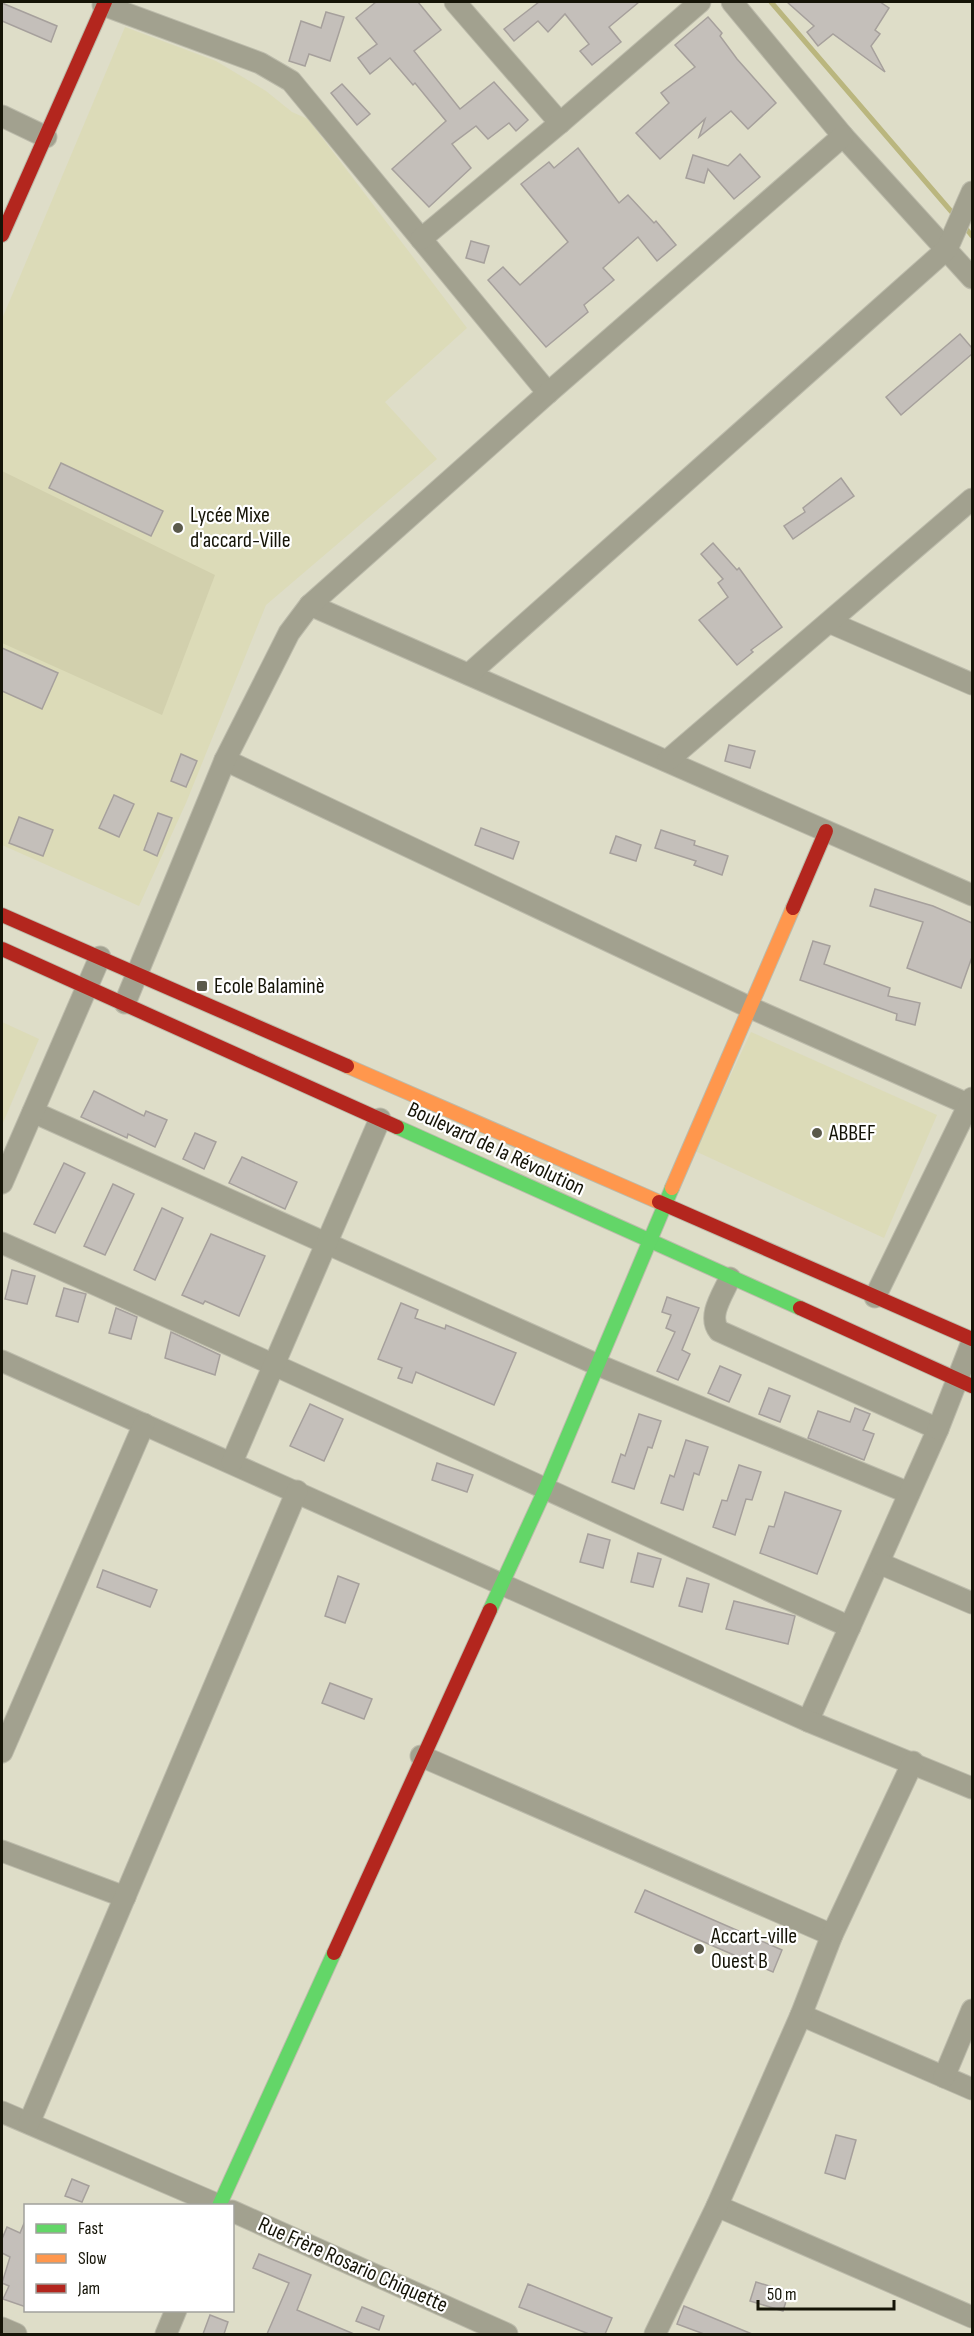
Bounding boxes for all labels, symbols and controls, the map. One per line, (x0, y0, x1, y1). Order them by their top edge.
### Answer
place label: Lycée Mixe d'accard-Ville (190, 502, 291, 554)
marker: Lycée Mixe d'accard-Ville (171, 521, 185, 535)
place label: Ecole Balaminè (214, 973, 325, 1000)
marker: Ecole Balaminè (195, 979, 209, 993)
street label: Boulevard de la Révolution (403, 1096, 589, 1202)
place label: ABBEF (828, 1120, 876, 1147)
marker: ABBEF (810, 1126, 824, 1140)
place label: Accart-ville Ouest B (710, 1923, 797, 1975)
marker: Accart-ville Ouest B (692, 1942, 706, 1956)
legend (24, 2204, 234, 2312)
street label: Rue Frère Rosario Chiquette (254, 2211, 452, 2319)
text: Fast (78, 2218, 104, 2239)
text: Slow (78, 2248, 107, 2269)
scale bar (758, 2273, 894, 2311)
text: Jam (77, 2278, 100, 2299)
text: 50 m (767, 2284, 797, 2305)

